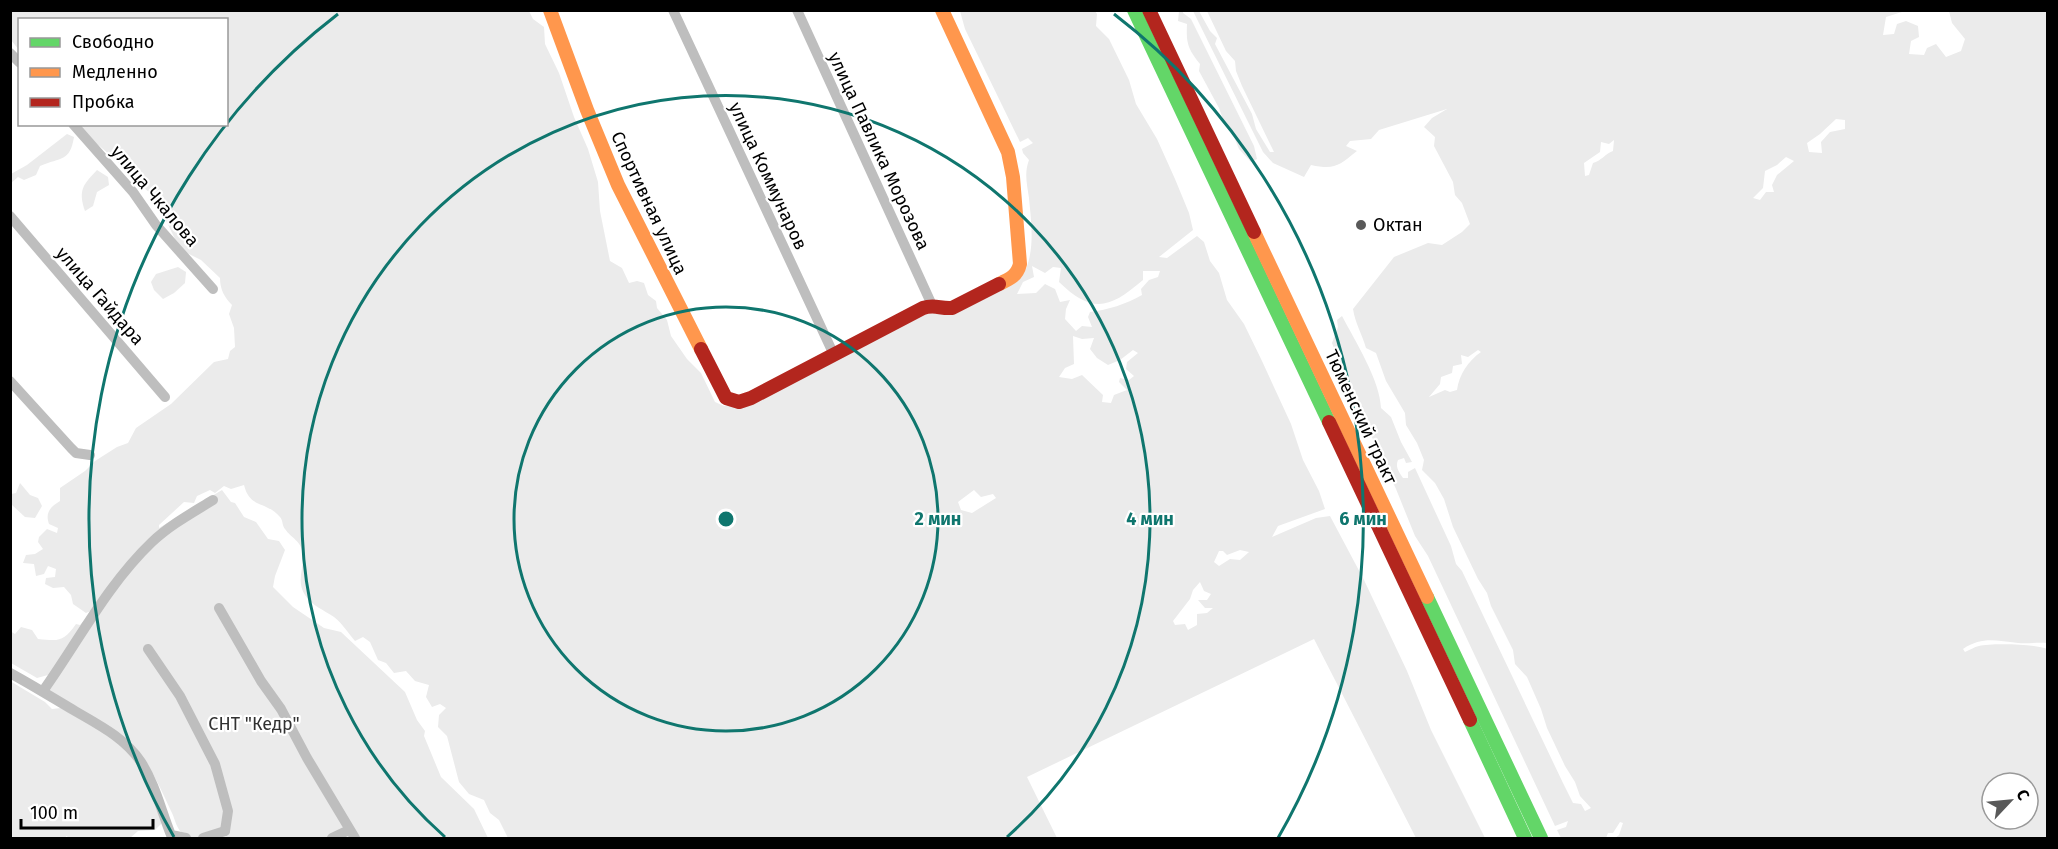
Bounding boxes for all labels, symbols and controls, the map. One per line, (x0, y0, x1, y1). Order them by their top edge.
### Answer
legend (18, 18, 228, 126)
text: Свободно (72, 31, 154, 53)
street label: улица Павлика Морозова (823, 48, 935, 254)
text: Медленно (72, 61, 158, 83)
text: Пробка (72, 91, 135, 113)
street label: улица Коммунаров (724, 99, 812, 253)
street label: Спортивная улица (606, 128, 692, 278)
street label: улица Чкалова (106, 141, 204, 251)
place label: Октан (1373, 214, 1423, 236)
marker: Октан (1354, 218, 1368, 232)
street label: улица Гайдара (51, 242, 149, 350)
street label: Тюменский тракт (1320, 346, 1402, 488)
text: 2 мин (915, 508, 961, 530)
text: 4 мин (1126, 508, 1174, 530)
text: 6 мин (1339, 508, 1387, 530)
centre of rings (716, 509, 736, 529)
park label: СНТ "Кедр" (208, 713, 300, 735)
north arrow (1980, 771, 2040, 831)
text: С (2012, 786, 2034, 804)
scale bar (21, 792, 153, 830)
text: 100 m (30, 802, 78, 824)

